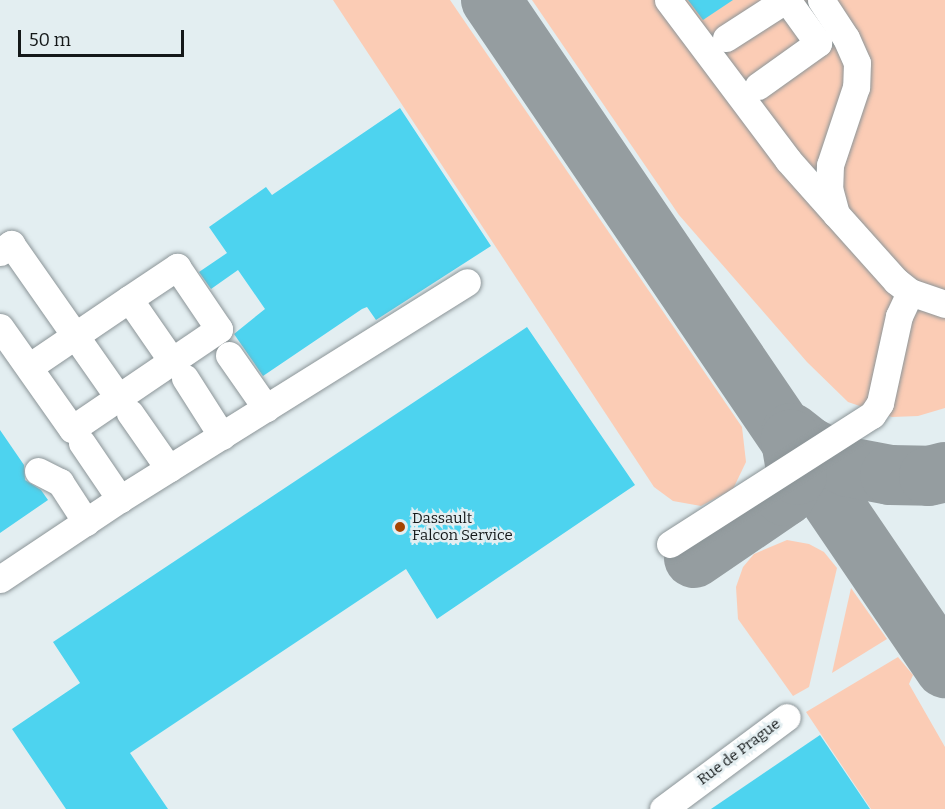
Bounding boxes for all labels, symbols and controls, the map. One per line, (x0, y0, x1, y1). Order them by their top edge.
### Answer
scale bar (21, 18, 188, 56)
text: 50 m (29, 29, 71, 51)
place label: Dassault Falcon Service (412, 509, 513, 544)
marker: Dassault Falcon Service (393, 520, 407, 534)
street label: Rue de Prague (694, 715, 784, 789)

